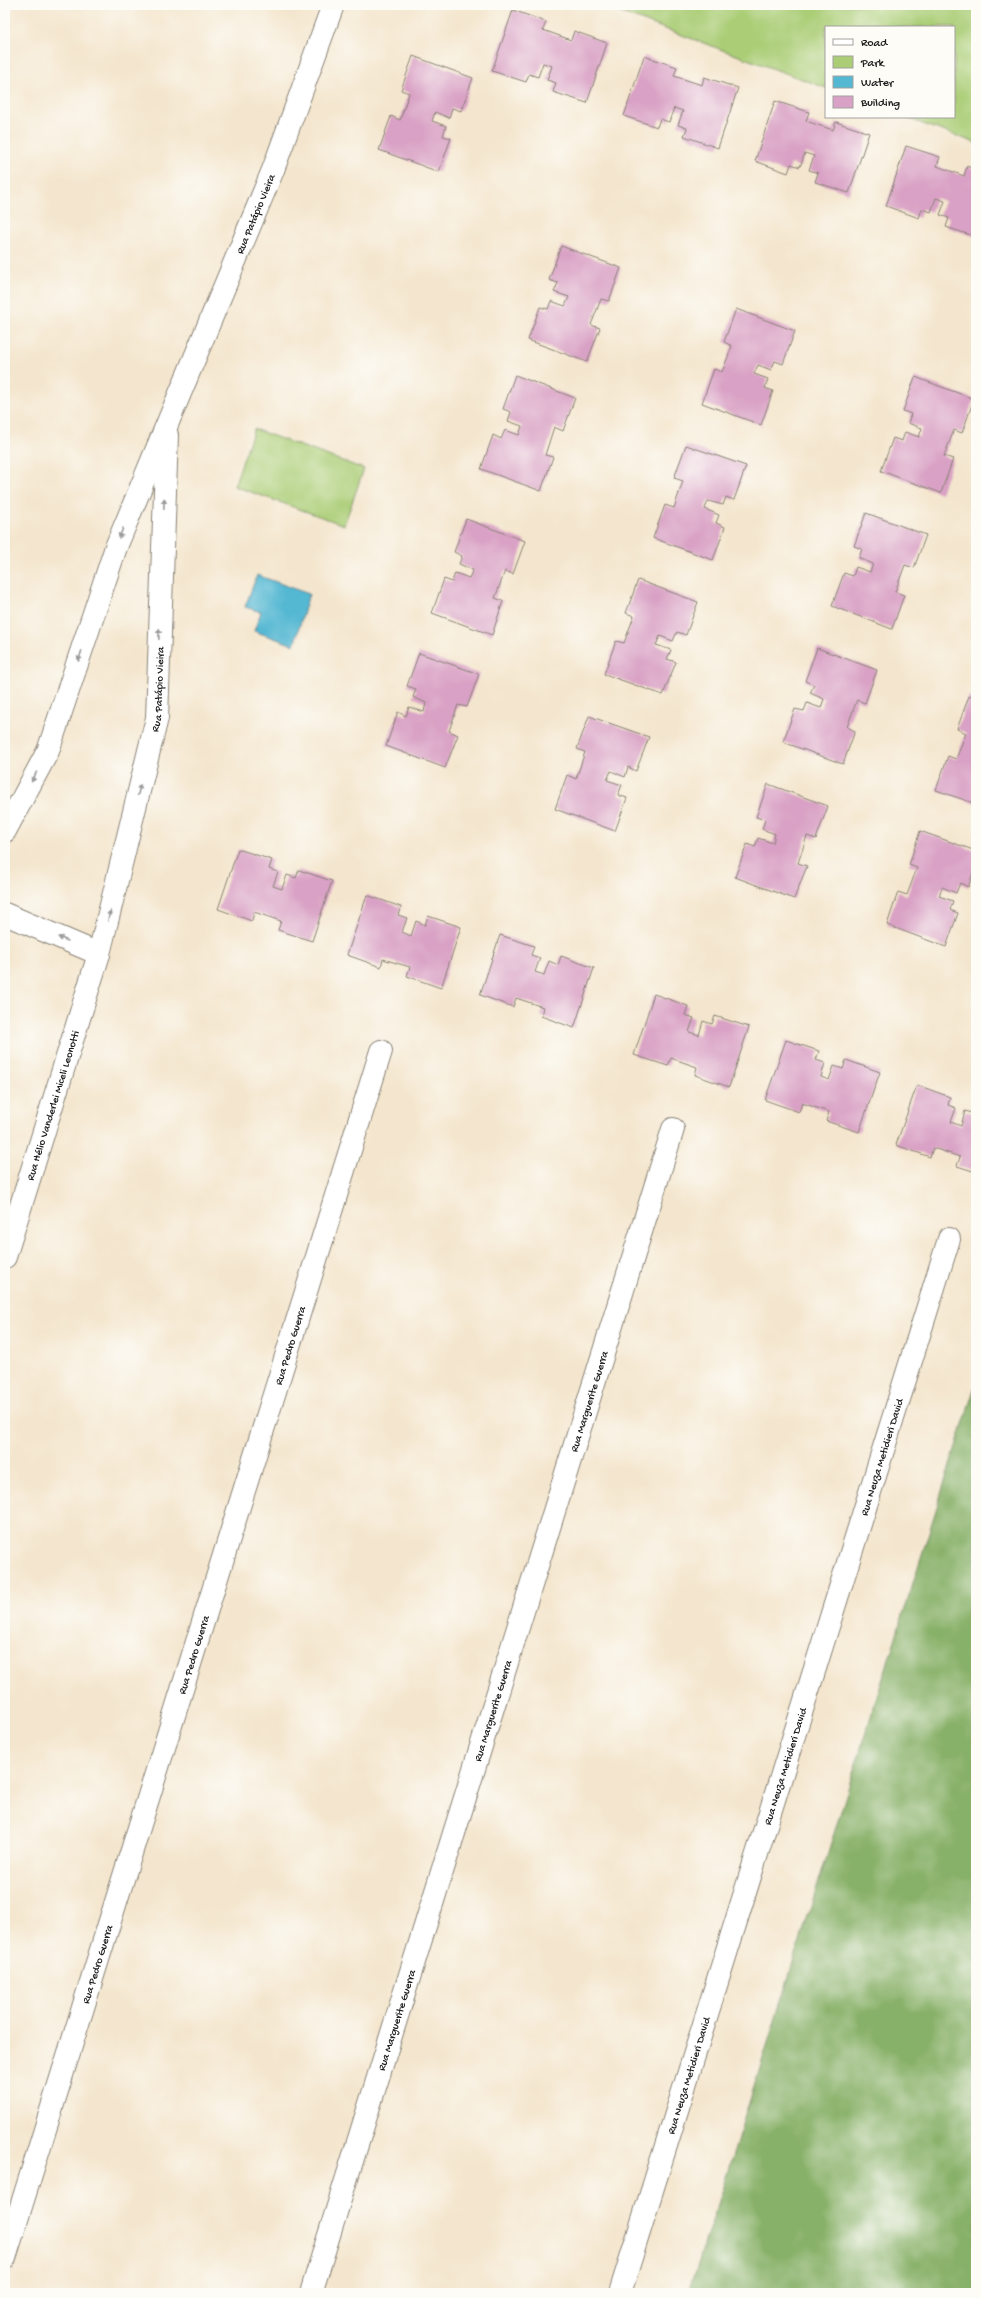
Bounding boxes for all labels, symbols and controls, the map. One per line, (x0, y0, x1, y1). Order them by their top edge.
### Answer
legend (825, 26, 955, 118)
text: Road (861, 37, 888, 51)
text: Park (860, 57, 886, 71)
text: Water (861, 77, 895, 91)
text: Building (860, 97, 900, 111)
street label: Rua Patápio Vieira (235, 172, 279, 256)
one-way arrow (161, 497, 167, 510)
one-way arrow (118, 527, 125, 539)
one-way arrow (156, 627, 162, 640)
street label: Rua Patápio Vieira (150, 646, 168, 733)
one-way arrow (76, 650, 82, 662)
one-way arrow (31, 772, 37, 783)
one-way arrow (137, 783, 143, 796)
one-way arrow (106, 910, 112, 922)
one-way arrow (57, 935, 69, 941)
street label: Rua Hélio Vanderlei Miceli Leonotti (25, 1029, 83, 1182)
street label: Rua Pedro Guerra (273, 1304, 309, 1387)
street label: Rua Marguerite Guerra (569, 1349, 612, 1454)
street label: Rua Neuza Metidieri David (859, 1396, 907, 1517)
street label: Rua Pedro Guerra (177, 1613, 213, 1696)
street label: Rua Marguerite Guerra (473, 1658, 516, 1763)
street label: Rua Neuza Metidieri David (762, 1705, 811, 1827)
street label: Rua Pedro Guerra (81, 1923, 117, 2005)
street label: Rua Marguerite Guerra (376, 1968, 419, 2073)
street label: Rua Neuza Metidieri David (666, 2014, 714, 2136)

